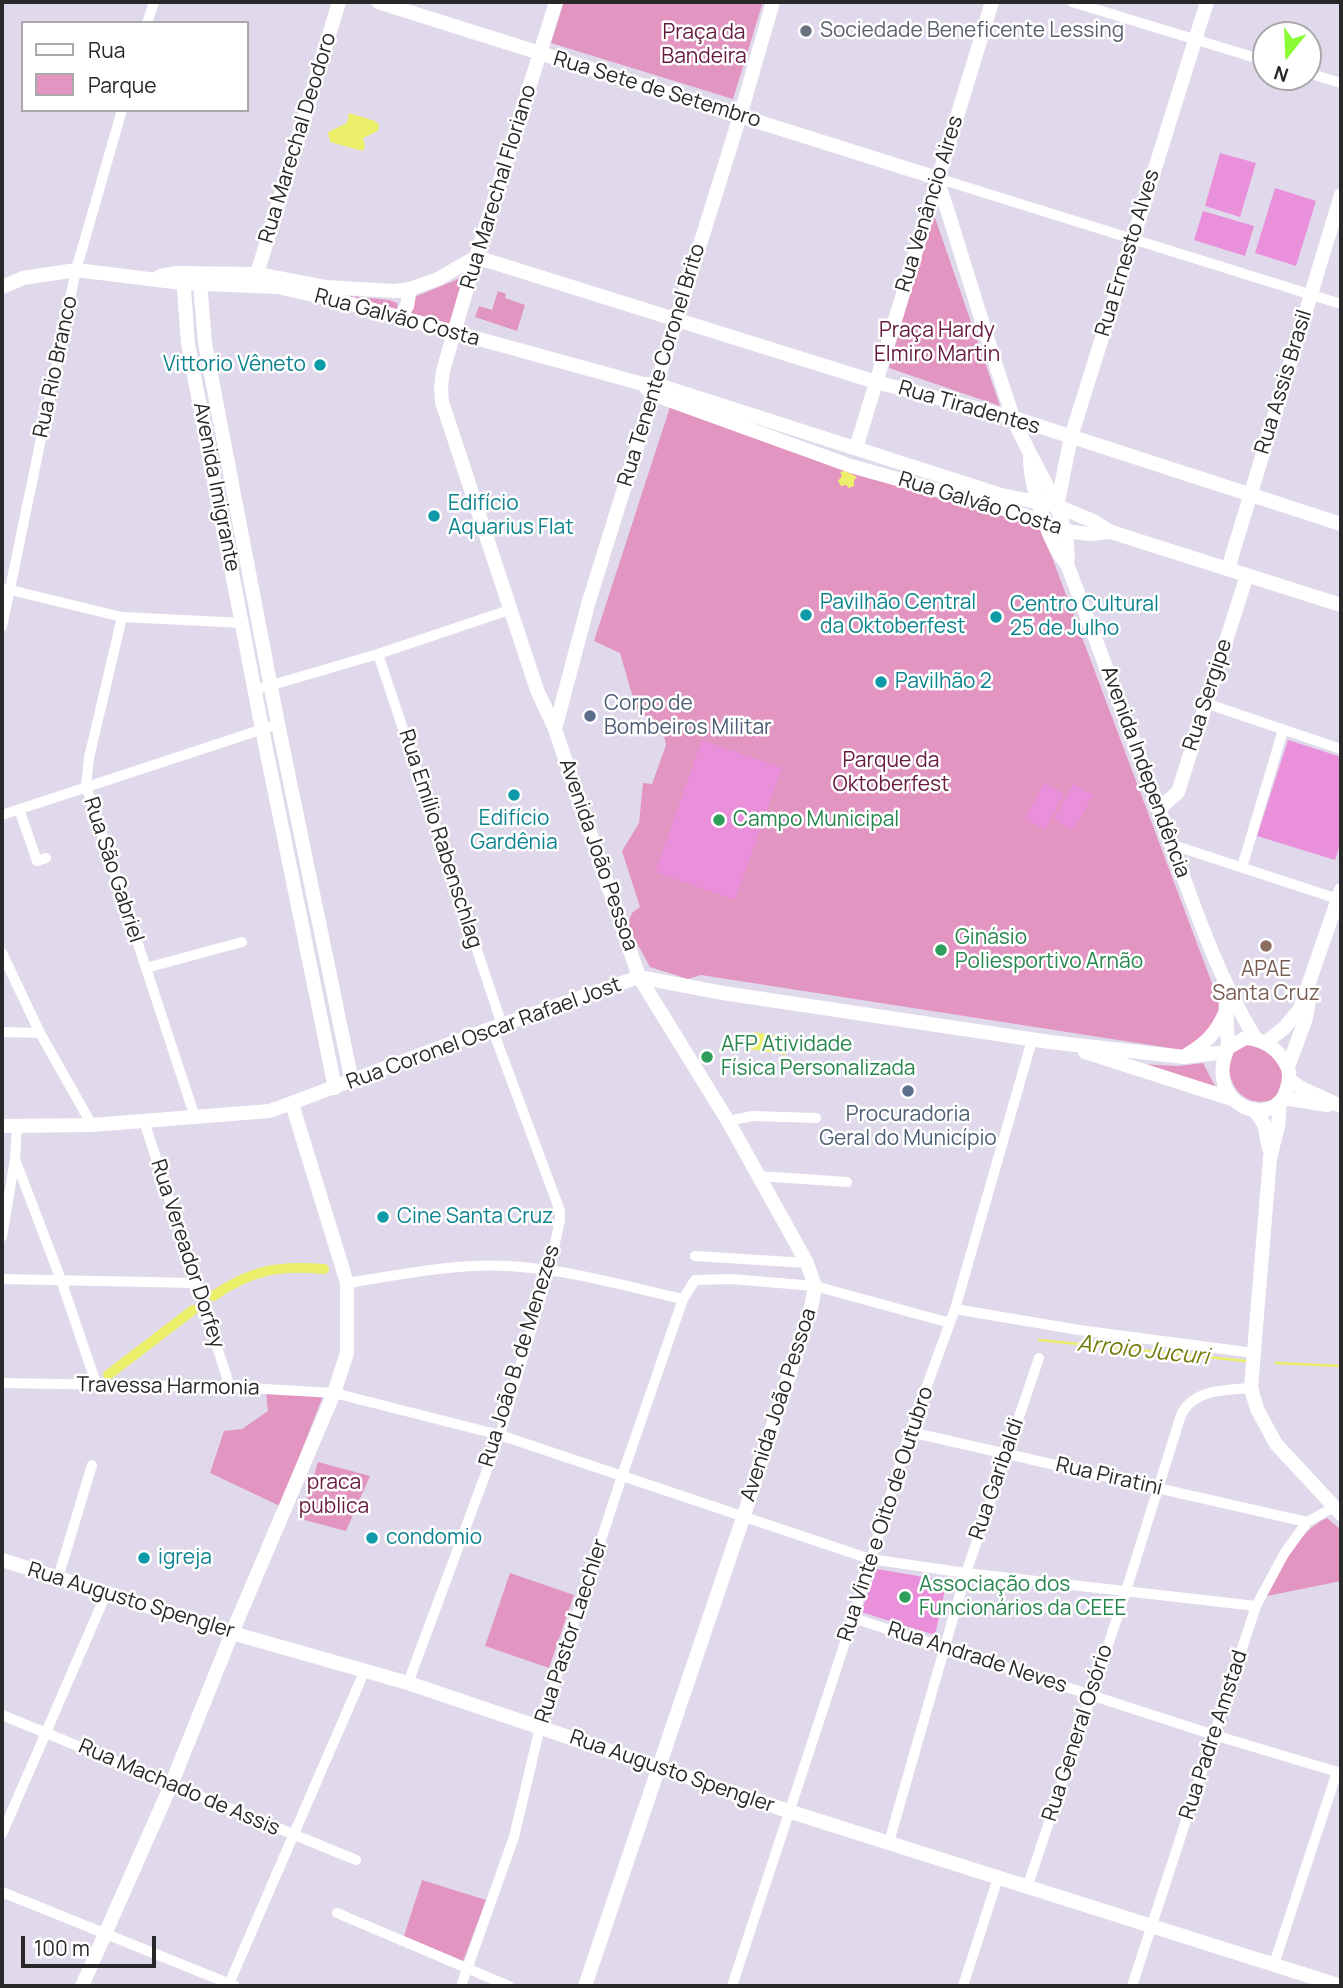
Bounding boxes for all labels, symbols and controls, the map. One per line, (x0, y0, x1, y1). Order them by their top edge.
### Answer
place label: Sociedade Beneficente Lessing (820, 18, 1124, 44)
park label: Praça da Bandeira (661, 20, 747, 70)
legend (21, 21, 248, 112)
north arrow (1252, 21, 1322, 91)
marker: Sociedade Beneficente Lessing (798, 23, 814, 39)
street label: Rua Marechal Deodoro (254, 30, 342, 246)
text: Rua (88, 36, 125, 64)
street label: Rua Sete de Setembro (550, 46, 764, 134)
text: N (1271, 60, 1292, 89)
text: Parque (88, 71, 157, 99)
street label: Rua Marechal Floriano (456, 82, 542, 292)
street label: Rua Venâncio Aires (891, 113, 969, 295)
street label: Rua Ernesto Alves (1091, 167, 1165, 339)
street label: Rua Tenente Coronel Brito (613, 241, 711, 489)
street label: Rua Galvão Costa (312, 284, 482, 352)
street label: Rua Rio Branco (29, 294, 83, 440)
street label: Rua Assis Brasil (1250, 307, 1318, 457)
park label: Praça Hardy Elmiro Martin (874, 318, 1000, 368)
place label: Vittorio Vêneto (163, 352, 306, 378)
marker: Vittorio Vêneto (312, 357, 328, 373)
street label: Rua Tiradentes (895, 376, 1043, 440)
street label: Avenida Imigrante (187, 400, 245, 574)
street label: Rua Galvão Costa (895, 467, 1065, 541)
place label: Edifício Aquarius Flat (448, 491, 574, 541)
marker: Edifício Aquarius Flat (426, 508, 442, 524)
place label: Pavilhão Central da Oktoberfest (820, 590, 976, 640)
place label: Centro Cultural 25 de Julho (1010, 592, 1159, 642)
marker: Pavilhão Central da Oktoberfest (798, 607, 814, 623)
marker: Centro Cultural 25 de Julho (988, 609, 1004, 625)
street label: Rua Sergipe (1178, 636, 1238, 754)
street label: Avenida Independência (1095, 663, 1195, 881)
place label: Pavilhão 2 (895, 669, 992, 695)
marker: Pavilhão 2 (873, 674, 889, 690)
place label: Corpo de Bombeiros Militar (604, 691, 772, 741)
marker: Corpo de Bombeiros Militar (582, 708, 598, 724)
street label: Rua Emílio Rabenschlag (393, 726, 487, 952)
park label: Parque da Oktoberfest (832, 748, 950, 798)
street label: Avenida João Pessoa (553, 755, 643, 955)
marker: Edifício Gardênia (506, 787, 522, 803)
street label: Rua São Gabriel (78, 794, 148, 946)
place label: Edifício Gardênia (470, 806, 558, 856)
place label: Campo Municipal (733, 807, 899, 833)
marker: Campo Municipal (711, 812, 727, 828)
place label: Ginásio Poliesportivo Arnão (955, 925, 1143, 975)
marker: APAE Santa Cruz (1258, 938, 1274, 954)
marker: Ginásio Poliesportivo Arnão (933, 942, 949, 958)
place label: APAE Santa Cruz (1212, 957, 1320, 1007)
street label: Rua Coronel Oscar Rafael Jost (343, 973, 625, 1095)
place label: AFP Atividade Física Personalizada (721, 1032, 916, 1082)
marker: AFP Atividade Física Personalizada (699, 1049, 715, 1065)
marker: Procuradoria Geral do Município (900, 1083, 916, 1099)
place label: Procuradoria Geral do Município (819, 1102, 997, 1152)
street label: Rua Vereador Dorfey (145, 1156, 229, 1352)
place label: Cine Santa Cruz (397, 1204, 553, 1230)
marker: Cine Santa Cruz (375, 1209, 391, 1225)
street label: Rua João B. de Menezes (474, 1242, 566, 1470)
street label: Avenida João Pessoa (736, 1305, 822, 1505)
water label: Arroio Jucuri (1076, 1330, 1210, 1372)
street label: Travessa Harmonia (76, 1373, 260, 1401)
street label: Rua Vinte e Oito de Outubro (833, 1383, 939, 1645)
street label: Rua Garibaldi (964, 1415, 1030, 1543)
street label: Rua Piratini (1053, 1452, 1165, 1502)
park label: praca publica (299, 1470, 369, 1520)
place label: condomio (386, 1525, 482, 1551)
marker: condomio (364, 1530, 380, 1546)
street label: Rua Pastor Laechler (530, 1536, 614, 1726)
place label: igreja (158, 1545, 212, 1571)
marker: igreja (136, 1550, 152, 1566)
street label: Rua Augusto Spengler (25, 1558, 237, 1644)
place label: Associação dos Funcionários da CEEE (919, 1572, 1126, 1622)
marker: Associação dos Funcionários da CEEE (897, 1589, 913, 1605)
street label: Rua Andrade Neves (884, 1617, 1070, 1699)
street label: Rua General Osório (1038, 1641, 1118, 1825)
street label: Rua Padre Amstad (1175, 1647, 1253, 1823)
street label: Rua Augusto Spengler (566, 1725, 778, 1819)
street label: Rua Machado de Assis (75, 1734, 283, 1842)
scale bar (24, 1922, 159, 1966)
text: 100 m (34, 1934, 90, 1962)

